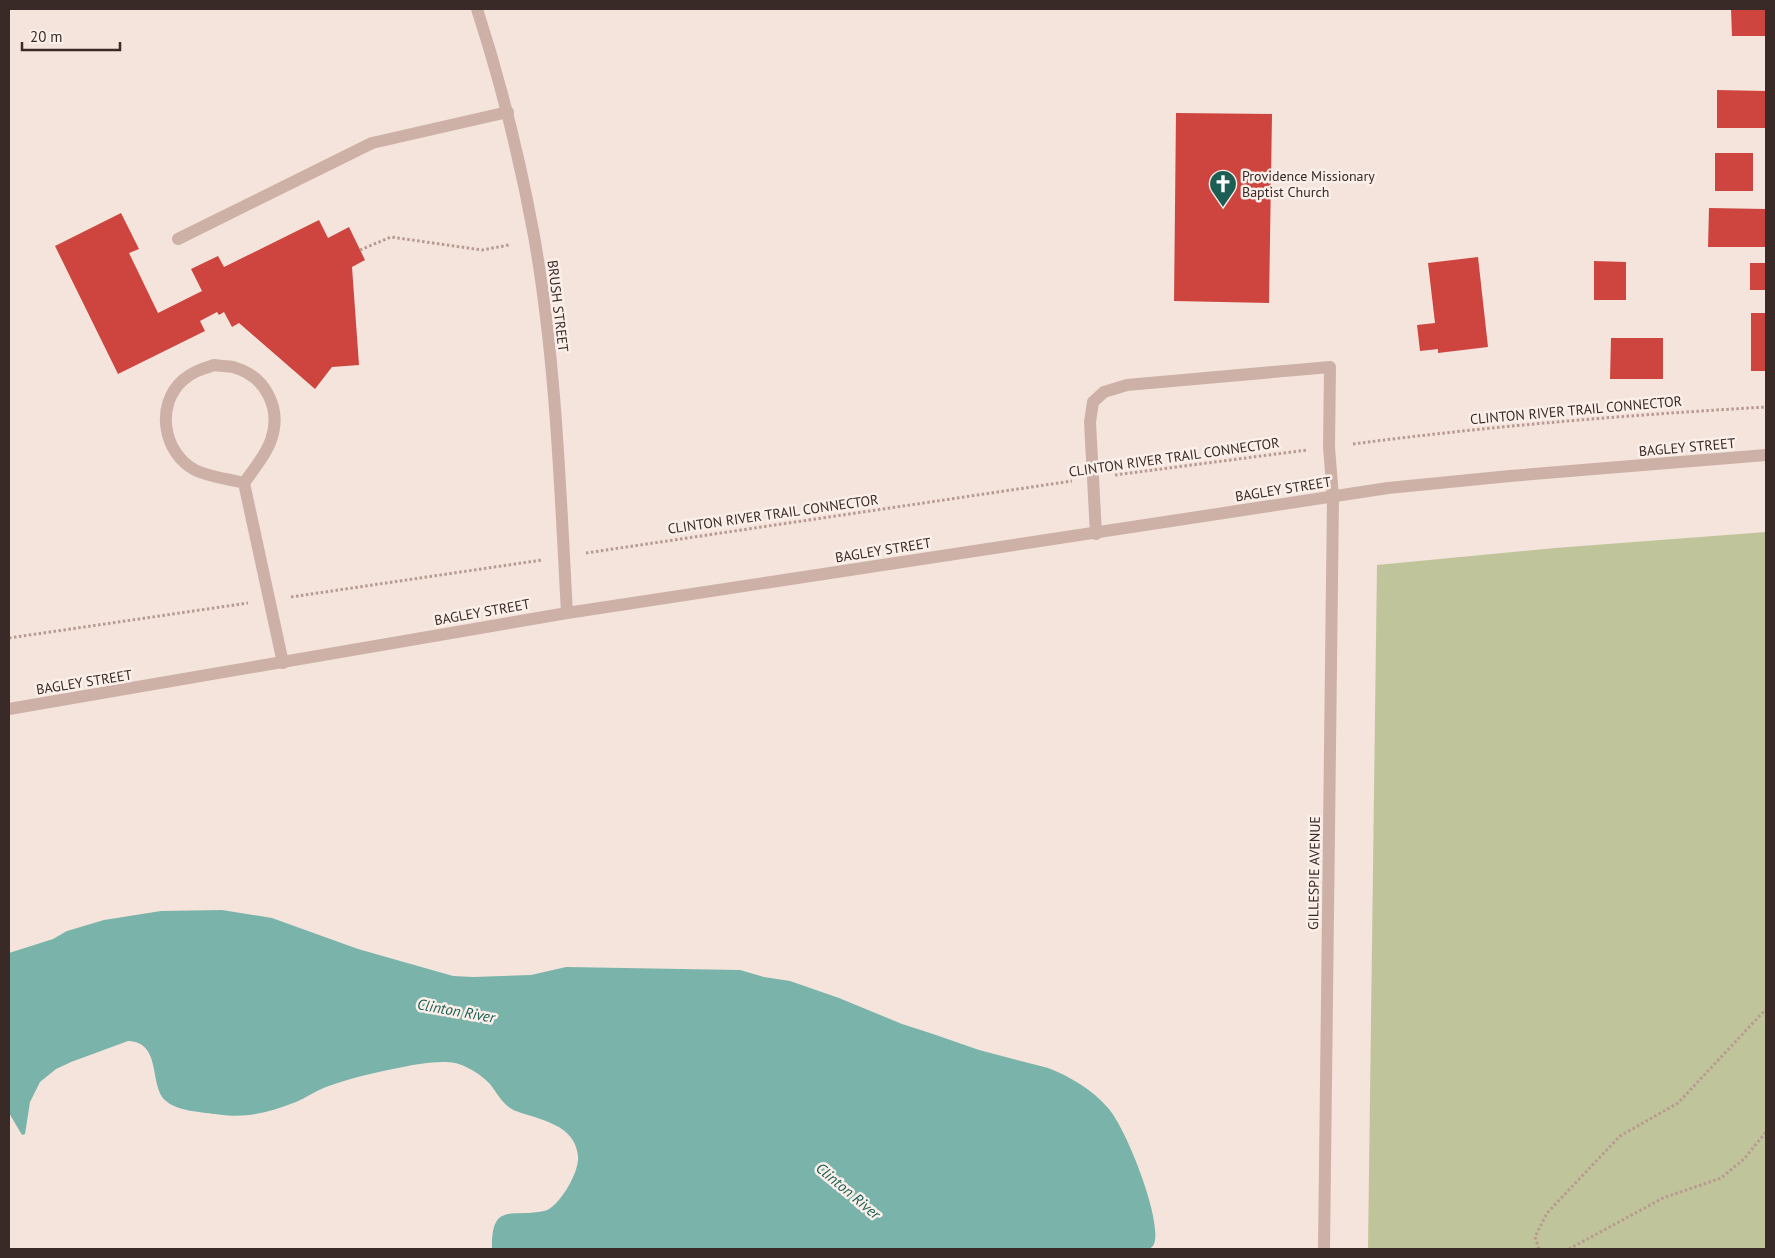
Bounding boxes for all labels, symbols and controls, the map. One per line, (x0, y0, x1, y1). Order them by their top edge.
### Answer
scale bar (22, 20, 120, 52)
text: 20 m (30, 27, 63, 46)
place label: Providence Missionary Baptist Church (1242, 167, 1375, 201)
church icon: Providence Missionary Baptist Church (1208, 169, 1238, 208)
street label: BRUSH STREET (543, 259, 573, 353)
street label: CLINTON RIVER TRAIL CONNECTOR (1469, 392, 1683, 428)
street label: CLINTON RIVER TRAIL CONNECTOR (1067, 433, 1281, 481)
street label: BAGLEY STREET (1638, 434, 1736, 460)
street label: BAGLEY STREET (1234, 473, 1332, 505)
street label: CLINTON RIVER TRAIL CONNECTOR (666, 490, 880, 538)
street label: BAGLEY STREET (834, 534, 932, 566)
street label: BAGLEY STREET (433, 595, 531, 629)
street label: BAGLEY STREET (35, 666, 133, 698)
street label: GILLESPIE AVENUE (1304, 816, 1324, 930)
water label: Clinton River (416, 994, 497, 1027)
water label: Clinton River (812, 1158, 885, 1224)

